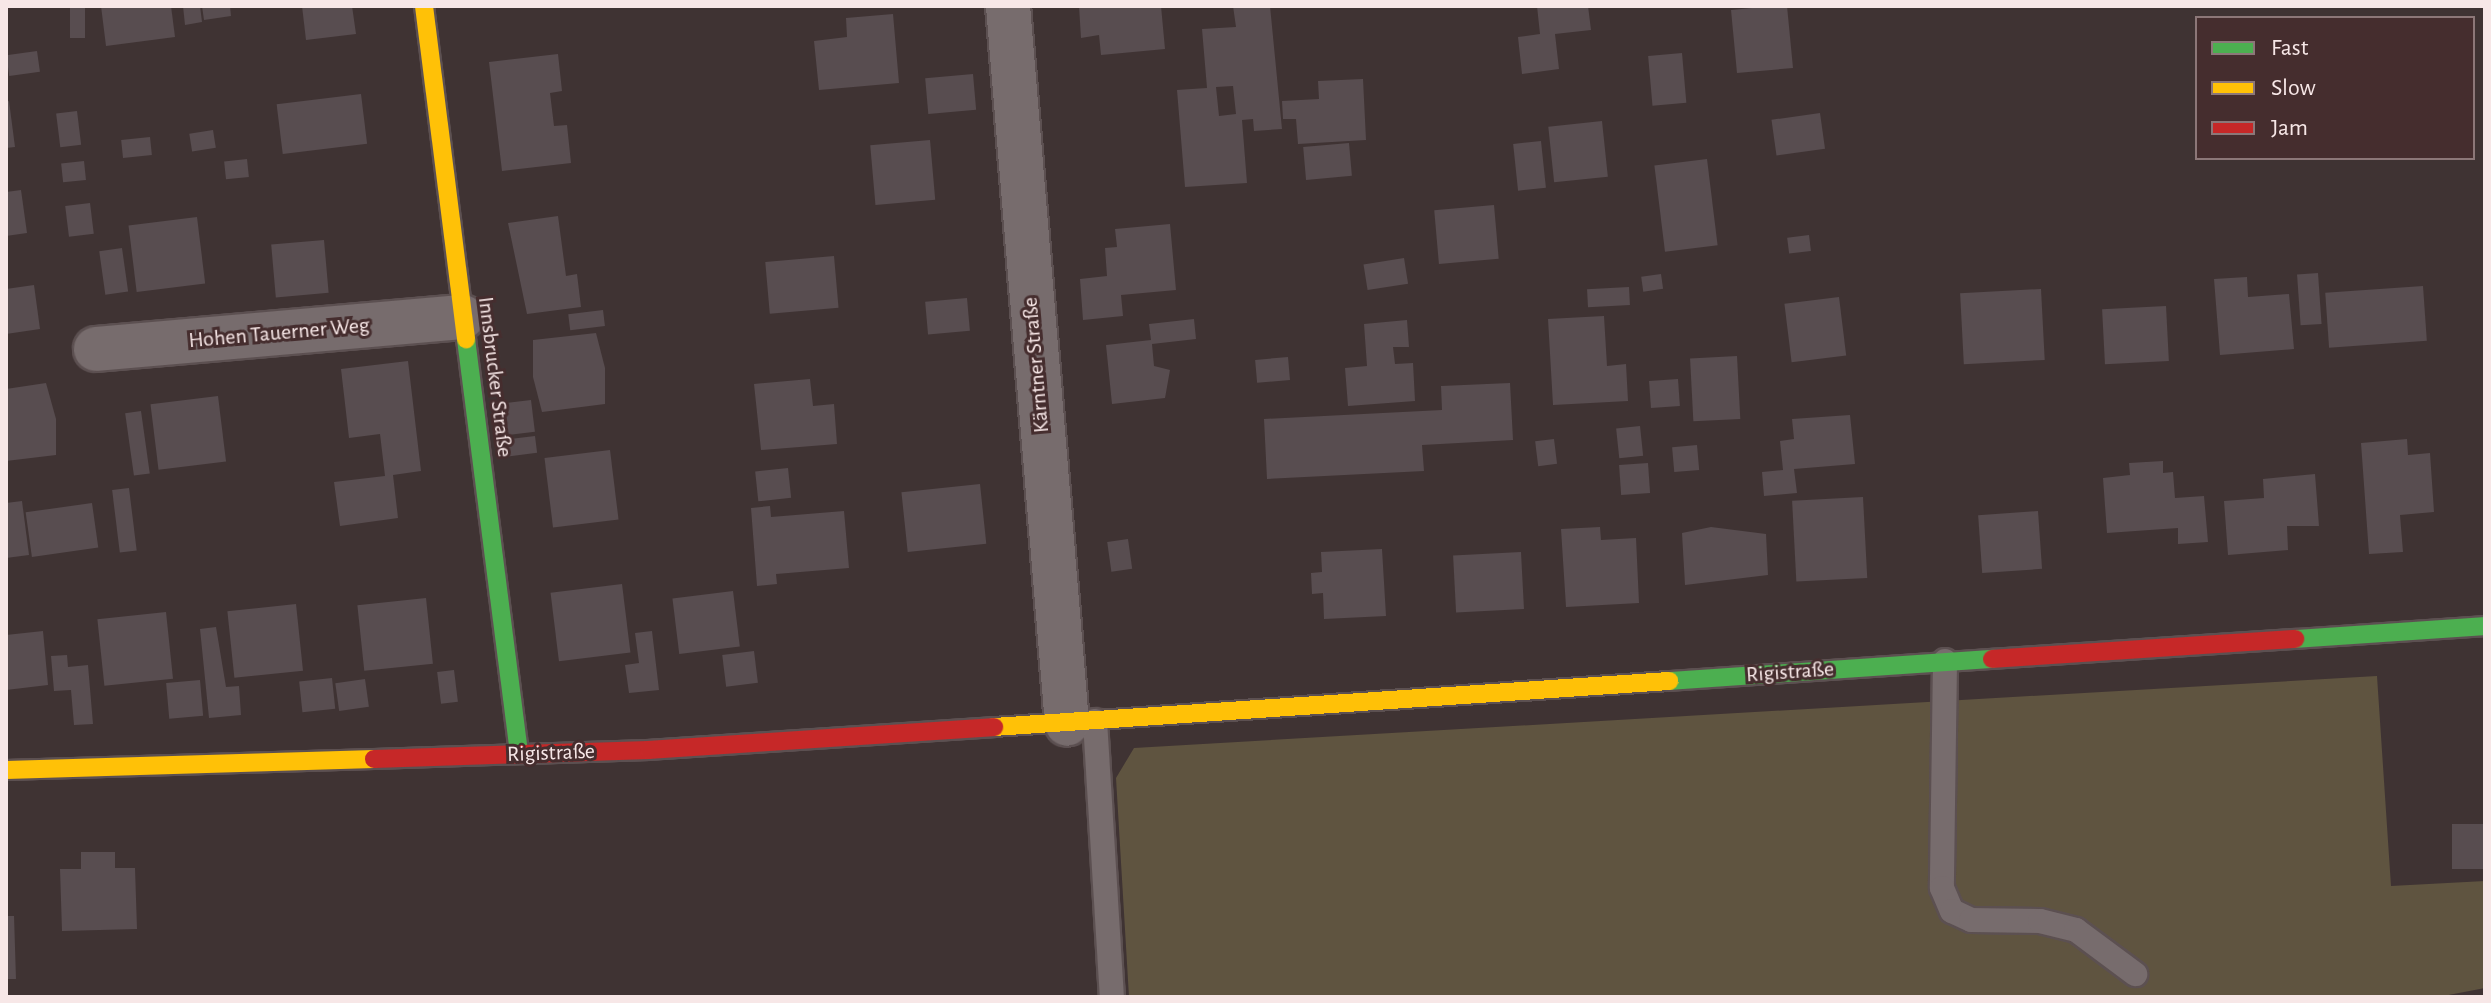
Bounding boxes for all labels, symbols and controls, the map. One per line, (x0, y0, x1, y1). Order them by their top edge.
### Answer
legend (2195, 16, 2475, 160)
text: Fast (2271, 36, 2308, 60)
text: Slow (2271, 76, 2316, 100)
text: Jam (2271, 116, 2308, 140)
street label: Innsbrucker Straße (472, 295, 518, 459)
street label: Kärntner Straße (1017, 296, 1055, 434)
street label: Hohen Tauerner Weg (187, 312, 371, 354)
street label: Rigistraße (1745, 656, 1835, 688)
street label: Rigistraße (507, 738, 595, 768)

